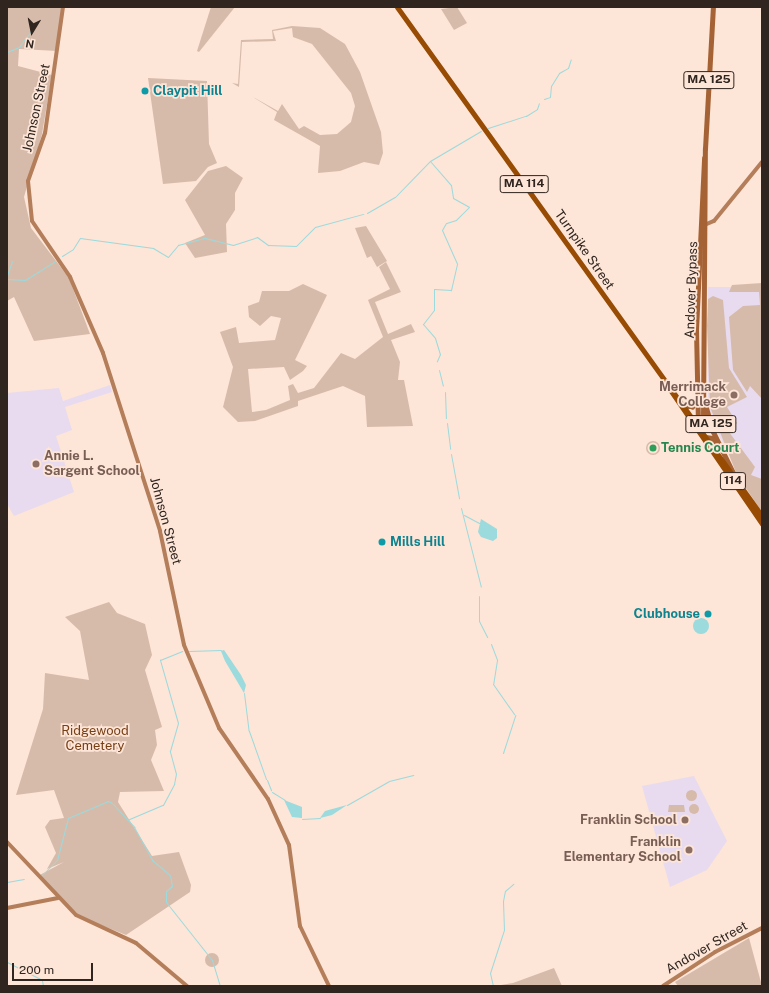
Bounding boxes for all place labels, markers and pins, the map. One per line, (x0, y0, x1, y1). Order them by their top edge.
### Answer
place label: Claypit Hill (153, 83, 223, 99)
marker: Claypit Hill (140, 86, 150, 96)
place label: Merrimack College (659, 380, 726, 411)
marker: Merrimack College (729, 390, 739, 400)
place label: Tennis Court (661, 440, 739, 456)
marker: Tennis Court (648, 443, 658, 453)
place label: Annie L. Sargent School (44, 449, 140, 480)
marker: Annie L. Sargent School (31, 459, 41, 469)
place label: Mills Hill (390, 534, 445, 550)
marker: Mills Hill (377, 537, 387, 547)
place label: Clubhouse (634, 606, 700, 622)
marker: Clubhouse (703, 609, 713, 619)
place label: Franklin School (580, 812, 677, 828)
marker: Franklin School (680, 815, 690, 825)
place label: Franklin Elementary School (563, 835, 681, 866)
marker: Franklin Elementary School (684, 845, 694, 855)

